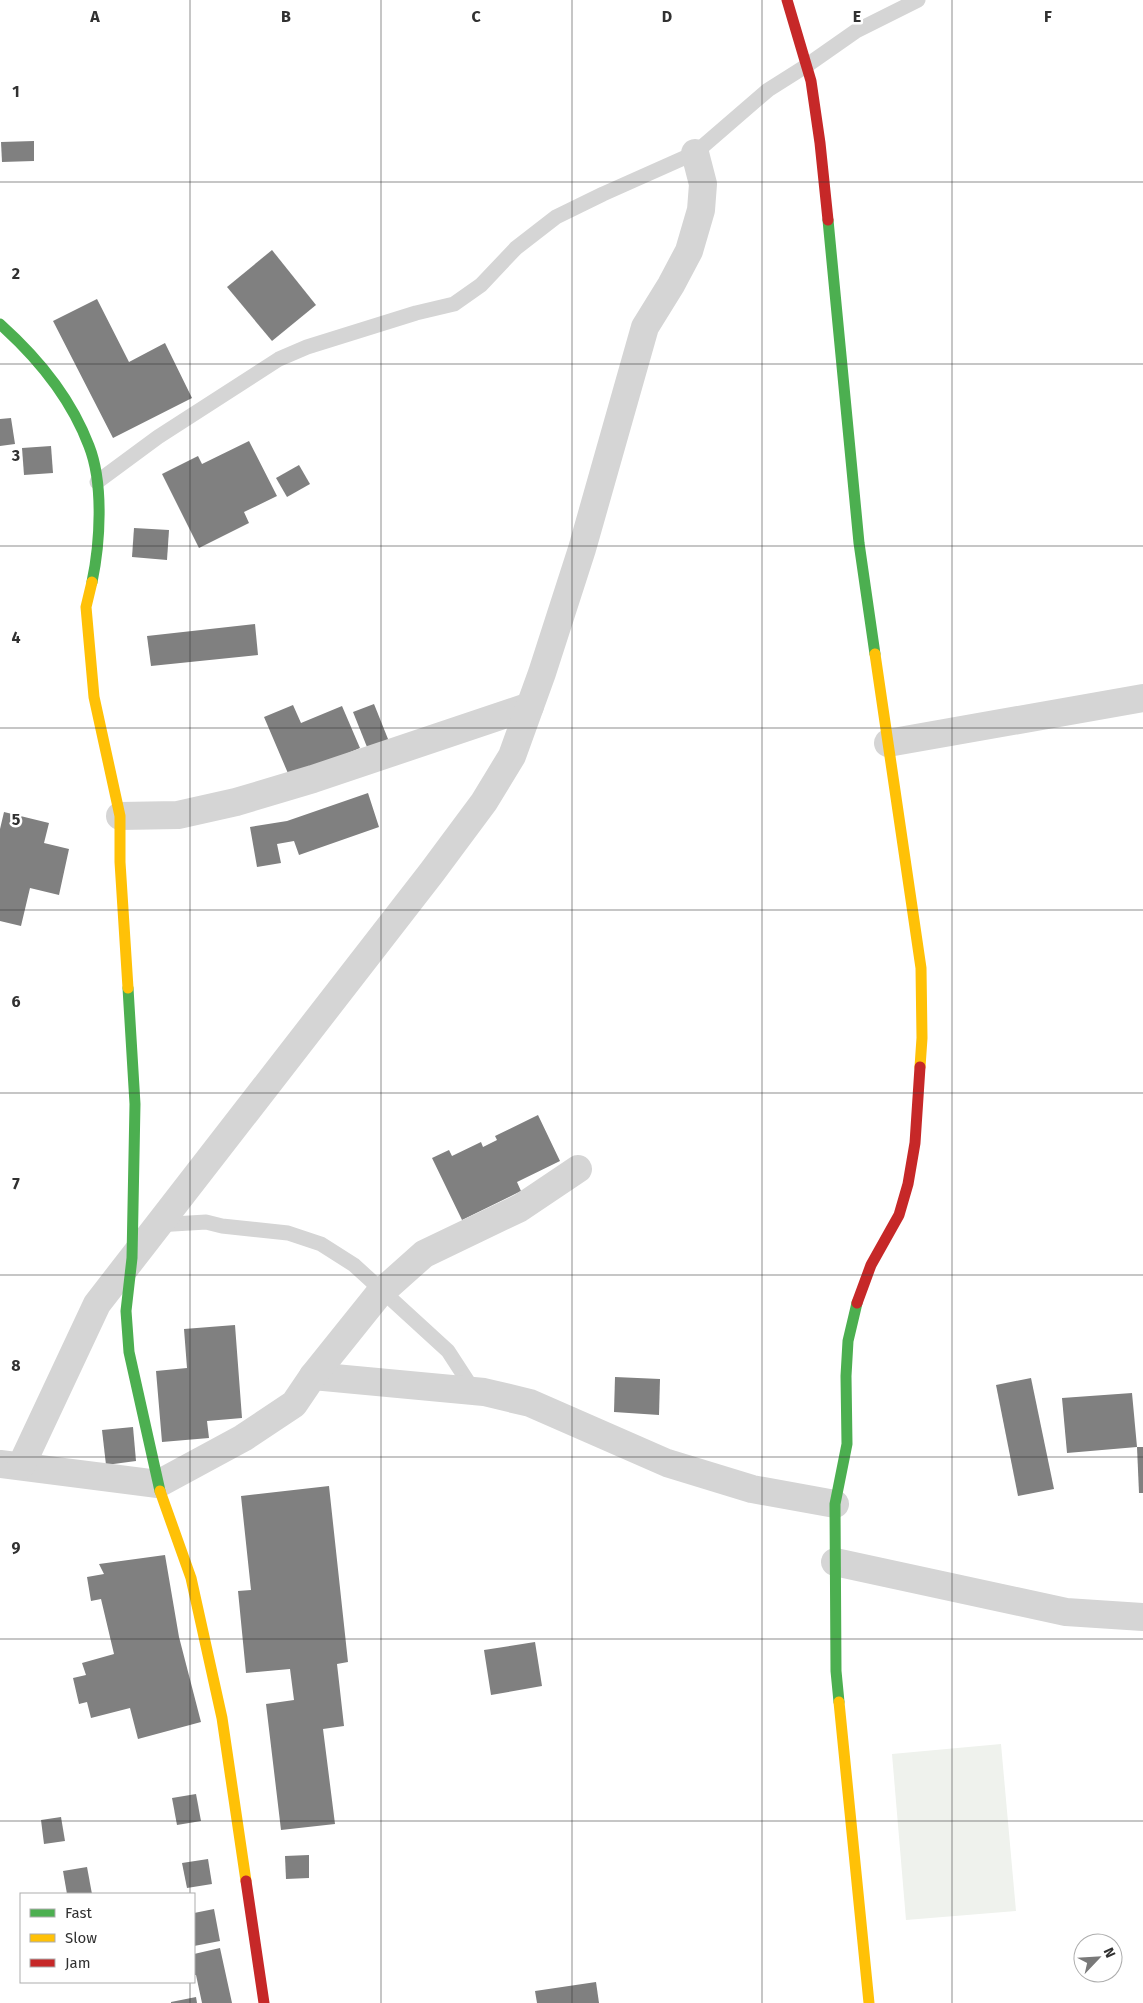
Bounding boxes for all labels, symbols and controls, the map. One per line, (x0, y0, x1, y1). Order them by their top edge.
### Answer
text: A (89, 7, 100, 26)
text: B (281, 7, 291, 26)
text: C (471, 7, 481, 26)
text: D (662, 7, 672, 26)
text: E (853, 7, 861, 26)
text: F (1044, 7, 1052, 26)
text: 1 (12, 82, 20, 101)
text: 2 (12, 264, 20, 283)
text: 3 (11, 446, 20, 465)
text: 4 (11, 628, 21, 647)
text: 5 (12, 810, 21, 829)
text: 6 (11, 992, 21, 1011)
text: 7 (12, 1174, 20, 1193)
text: 8 (11, 1356, 21, 1375)
text: 9 (12, 1538, 21, 1557)
legend (20, 1893, 195, 1983)
text: Fast (65, 1904, 92, 1922)
text: Slow (65, 1929, 97, 1947)
north arrow (1073, 1933, 1123, 1983)
text: N (1100, 1945, 1119, 1961)
text: Jam (65, 1954, 91, 1972)

